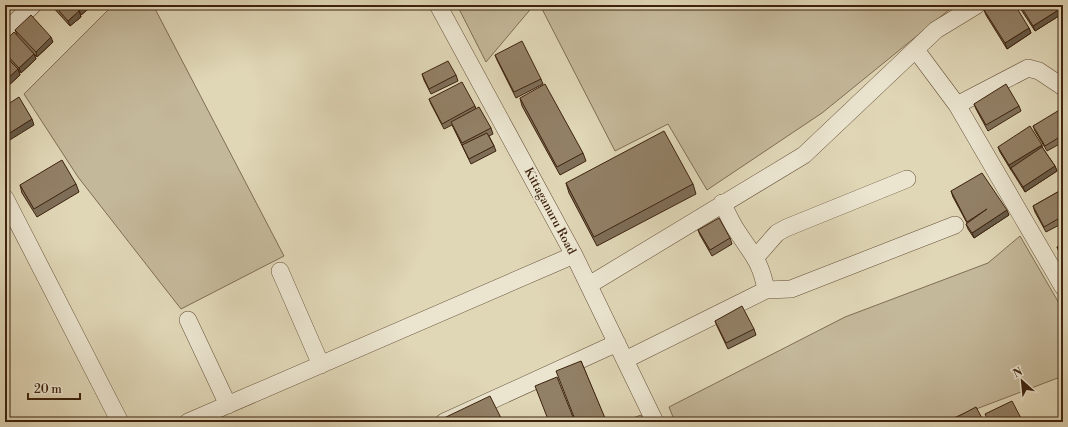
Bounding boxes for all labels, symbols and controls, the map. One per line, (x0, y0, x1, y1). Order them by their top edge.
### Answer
street label: Kittaganuru Road (521, 165, 579, 257)
north arrow (1002, 361, 1042, 401)
text: N (1011, 365, 1025, 381)
scale bar (28, 375, 80, 401)
text: 20 m (34, 382, 62, 397)

